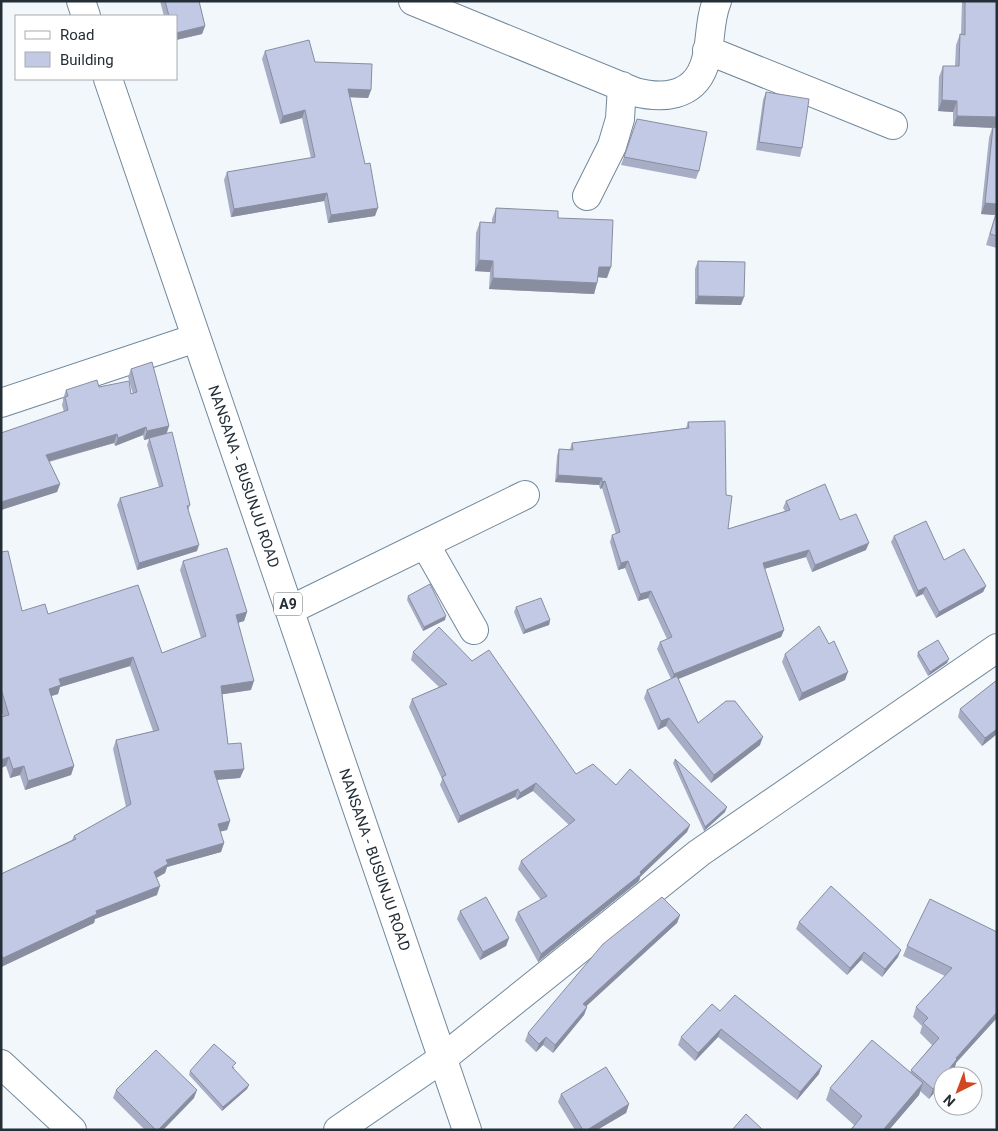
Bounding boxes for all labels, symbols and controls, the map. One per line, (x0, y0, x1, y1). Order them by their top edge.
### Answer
legend (15, 15, 178, 80)
text: Road (60, 26, 94, 44)
text: Building (60, 51, 114, 69)
street label: NANSANA - BUSUNJU ROAD (204, 383, 283, 570)
road number: A9 (274, 592, 302, 616)
street label: NANSANA - BUSUNJU ROAD (335, 766, 414, 953)
north arrow (933, 1066, 983, 1116)
text: N (940, 1091, 958, 1110)

